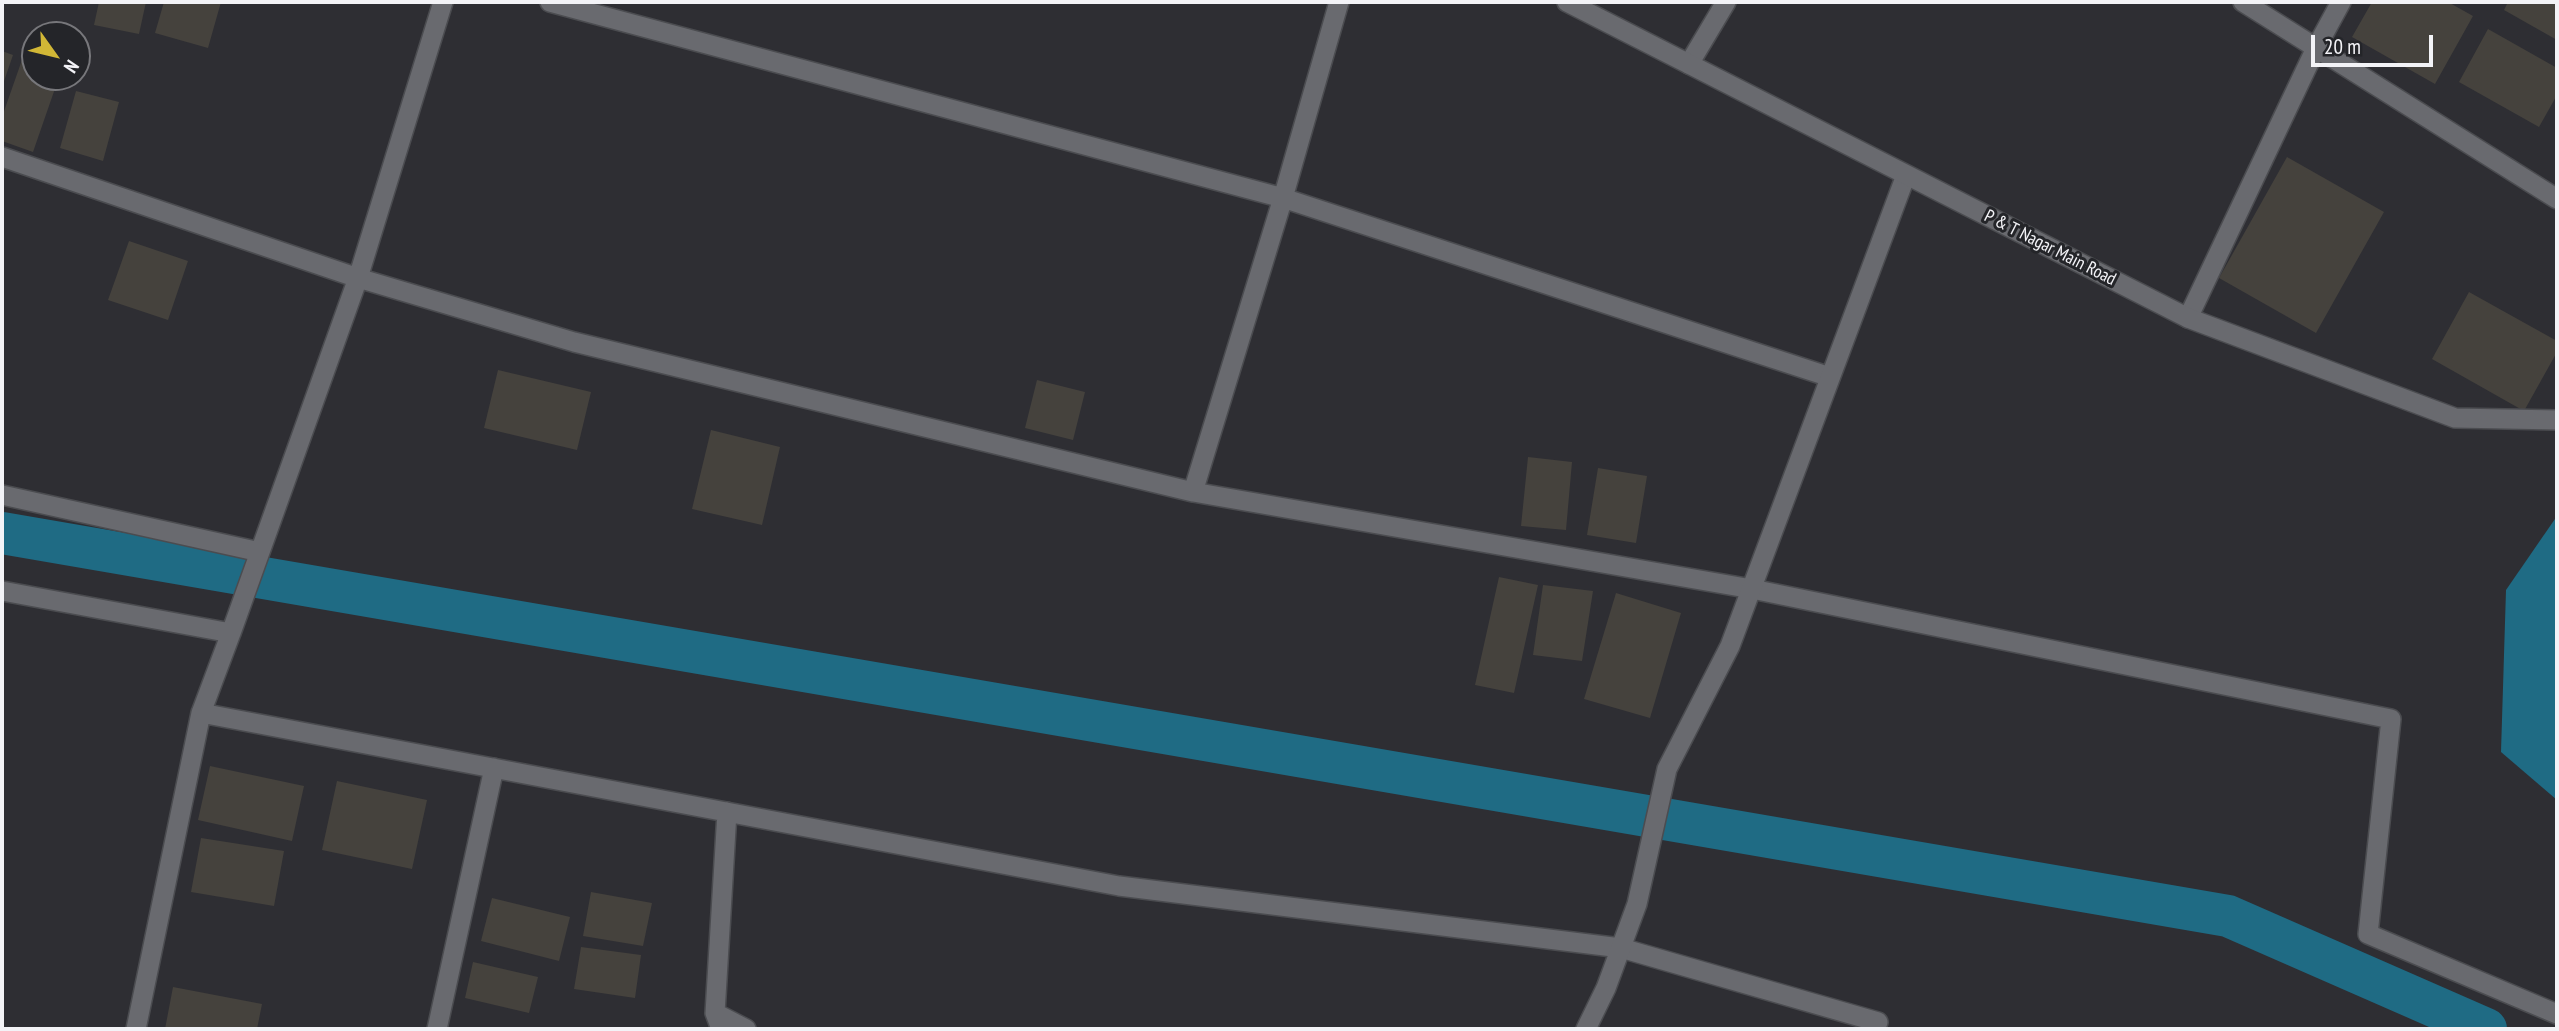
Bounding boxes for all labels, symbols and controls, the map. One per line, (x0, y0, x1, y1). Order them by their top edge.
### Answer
north arrow (21, 21, 91, 91)
scale bar (2314, 21, 2436, 65)
text: 20 m (2324, 33, 2361, 60)
text: N (59, 56, 85, 78)
street label: P & T Nagar Main Road (1980, 205, 2120, 291)

